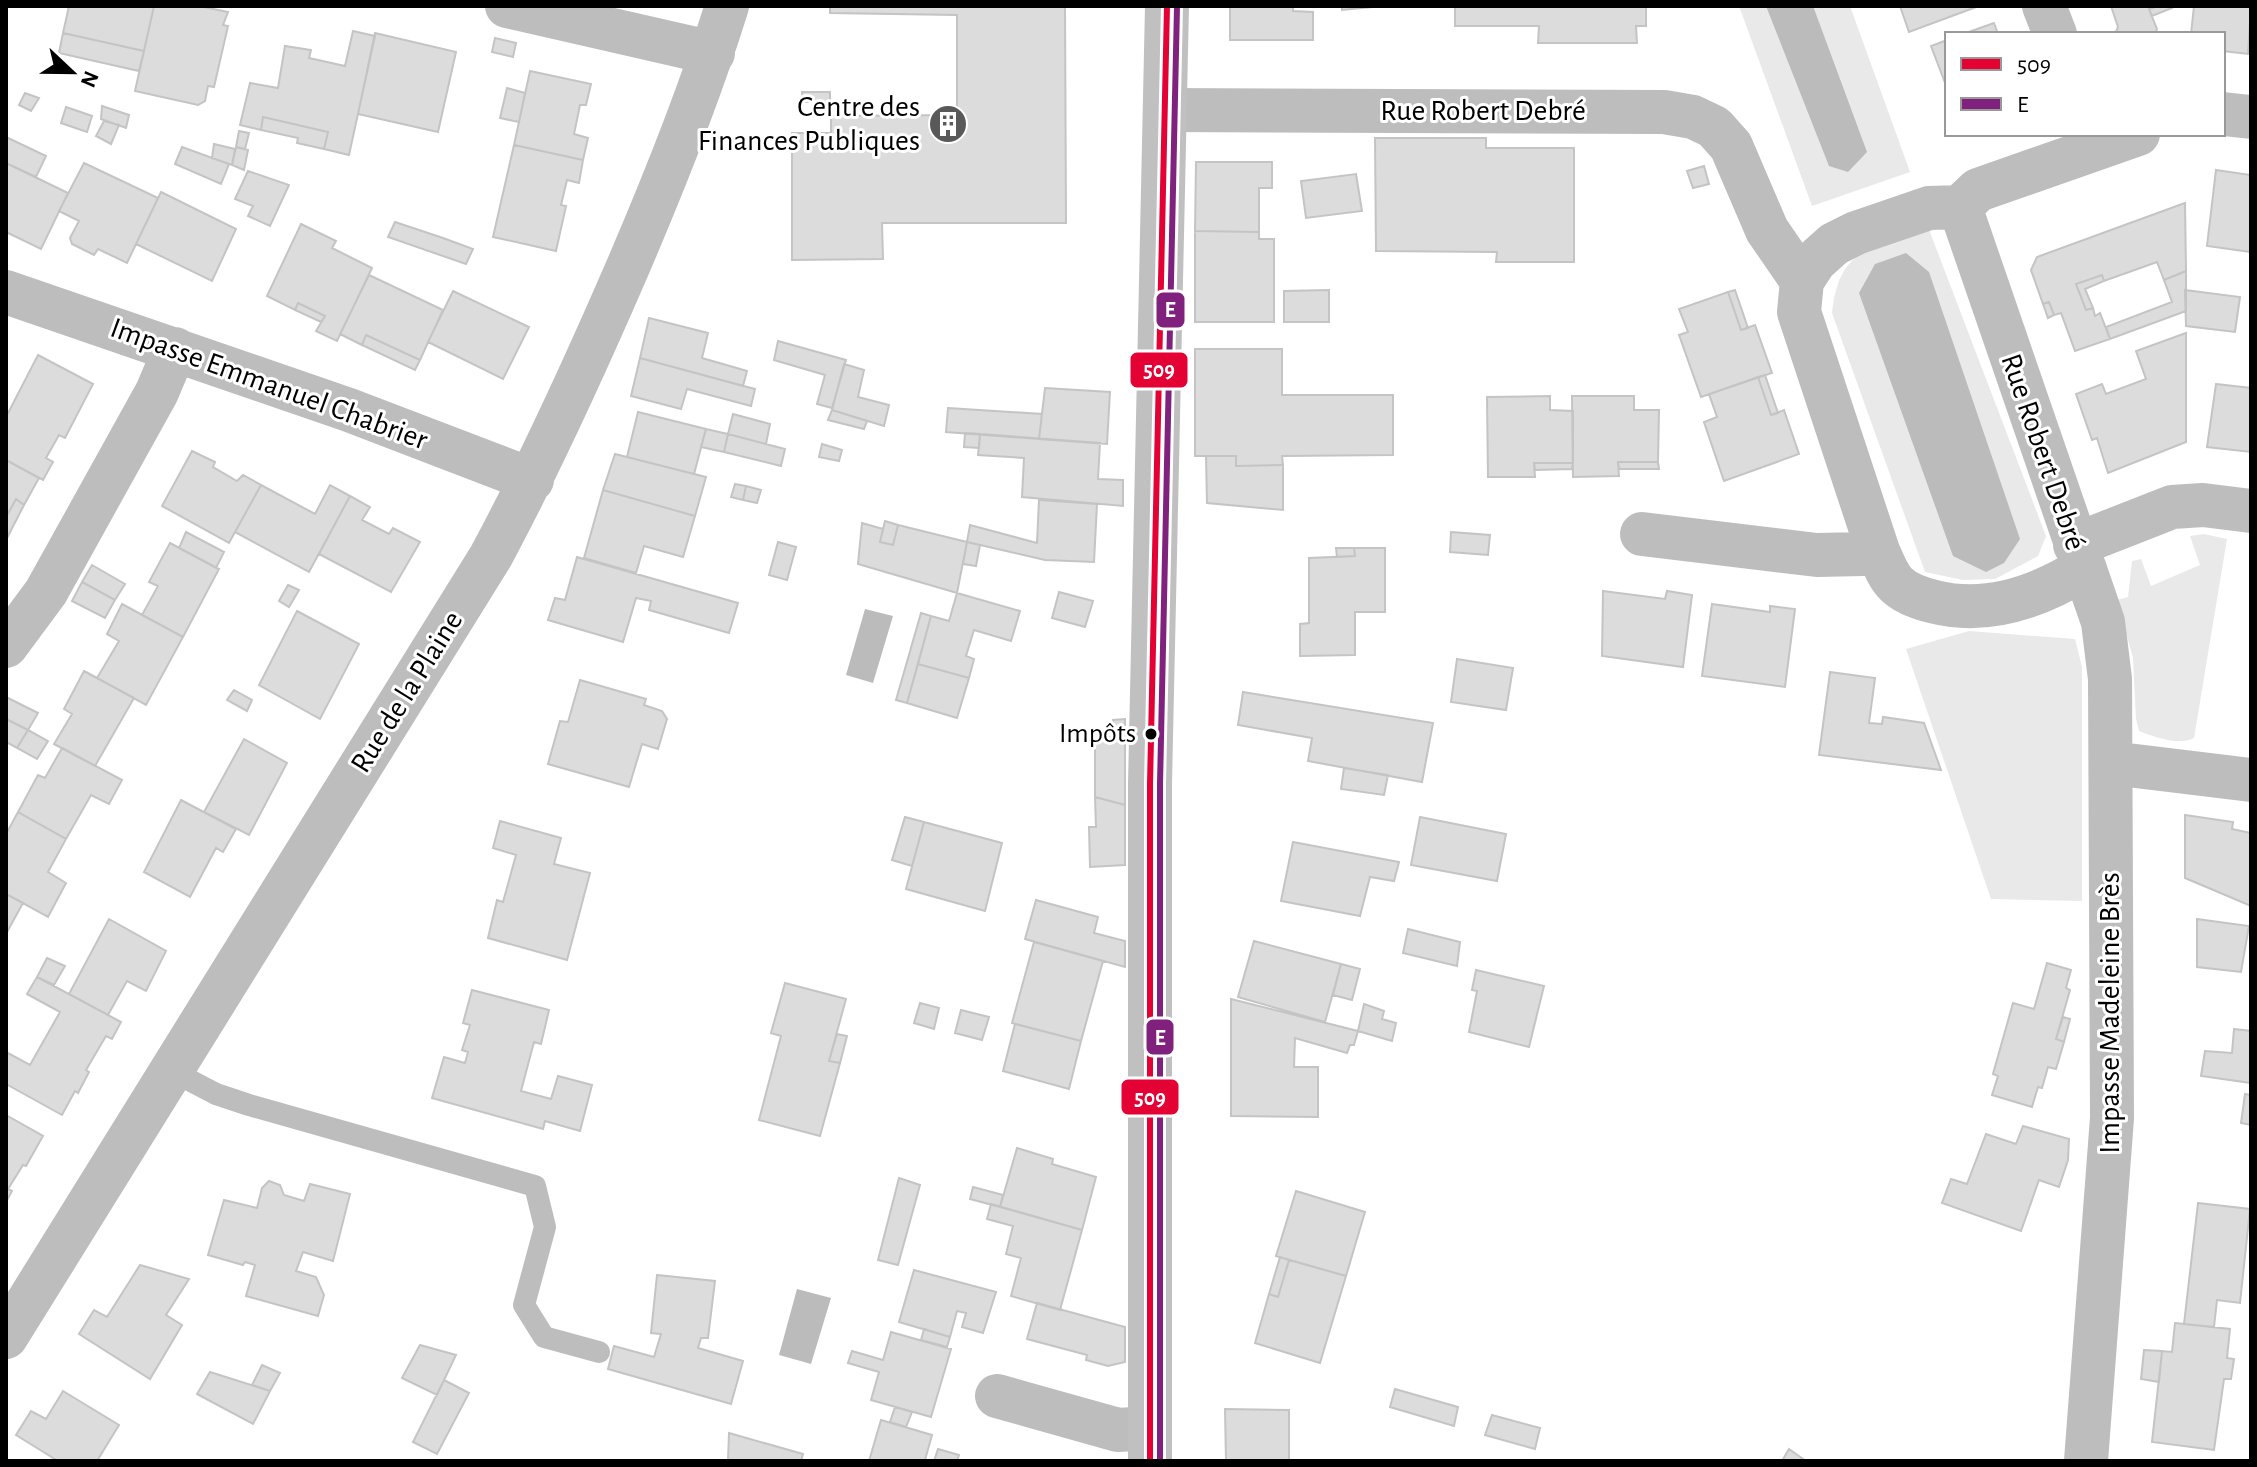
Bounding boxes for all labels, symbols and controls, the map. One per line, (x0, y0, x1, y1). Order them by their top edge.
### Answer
north arrow (32, 32, 112, 112)
legend (1945, 32, 2225, 136)
text: 509 (2017, 53, 2051, 77)
text: N (77, 68, 103, 90)
place label: Centre des Finances Publiques (698, 92, 920, 156)
text: E (2017, 93, 2029, 117)
street label: Rue Robert Debré (1380, 96, 1586, 126)
building icon: Centre des Finances Publiques (927, 103, 969, 145)
line badge: E (1155, 291, 1186, 329)
text: E (1164, 299, 1176, 321)
street label: Impasse Emmanuel Chabrier (107, 313, 432, 455)
street label: Rue Robert Debré (1995, 350, 2091, 554)
line badge: 509 (1129, 351, 1189, 389)
text: 509 (1143, 359, 1175, 381)
street label: Rue de la Plaine (346, 606, 468, 778)
place label: Impôts (1059, 720, 1136, 748)
marker: Impôts (1143, 726, 1159, 742)
street label: Impasse Madeleine Brès (2095, 872, 2125, 1154)
line badge: E (1145, 1018, 1175, 1056)
text: E (1154, 1027, 1166, 1049)
line badge: 509 (1120, 1078, 1180, 1116)
text: 509 (1134, 1087, 1166, 1109)

